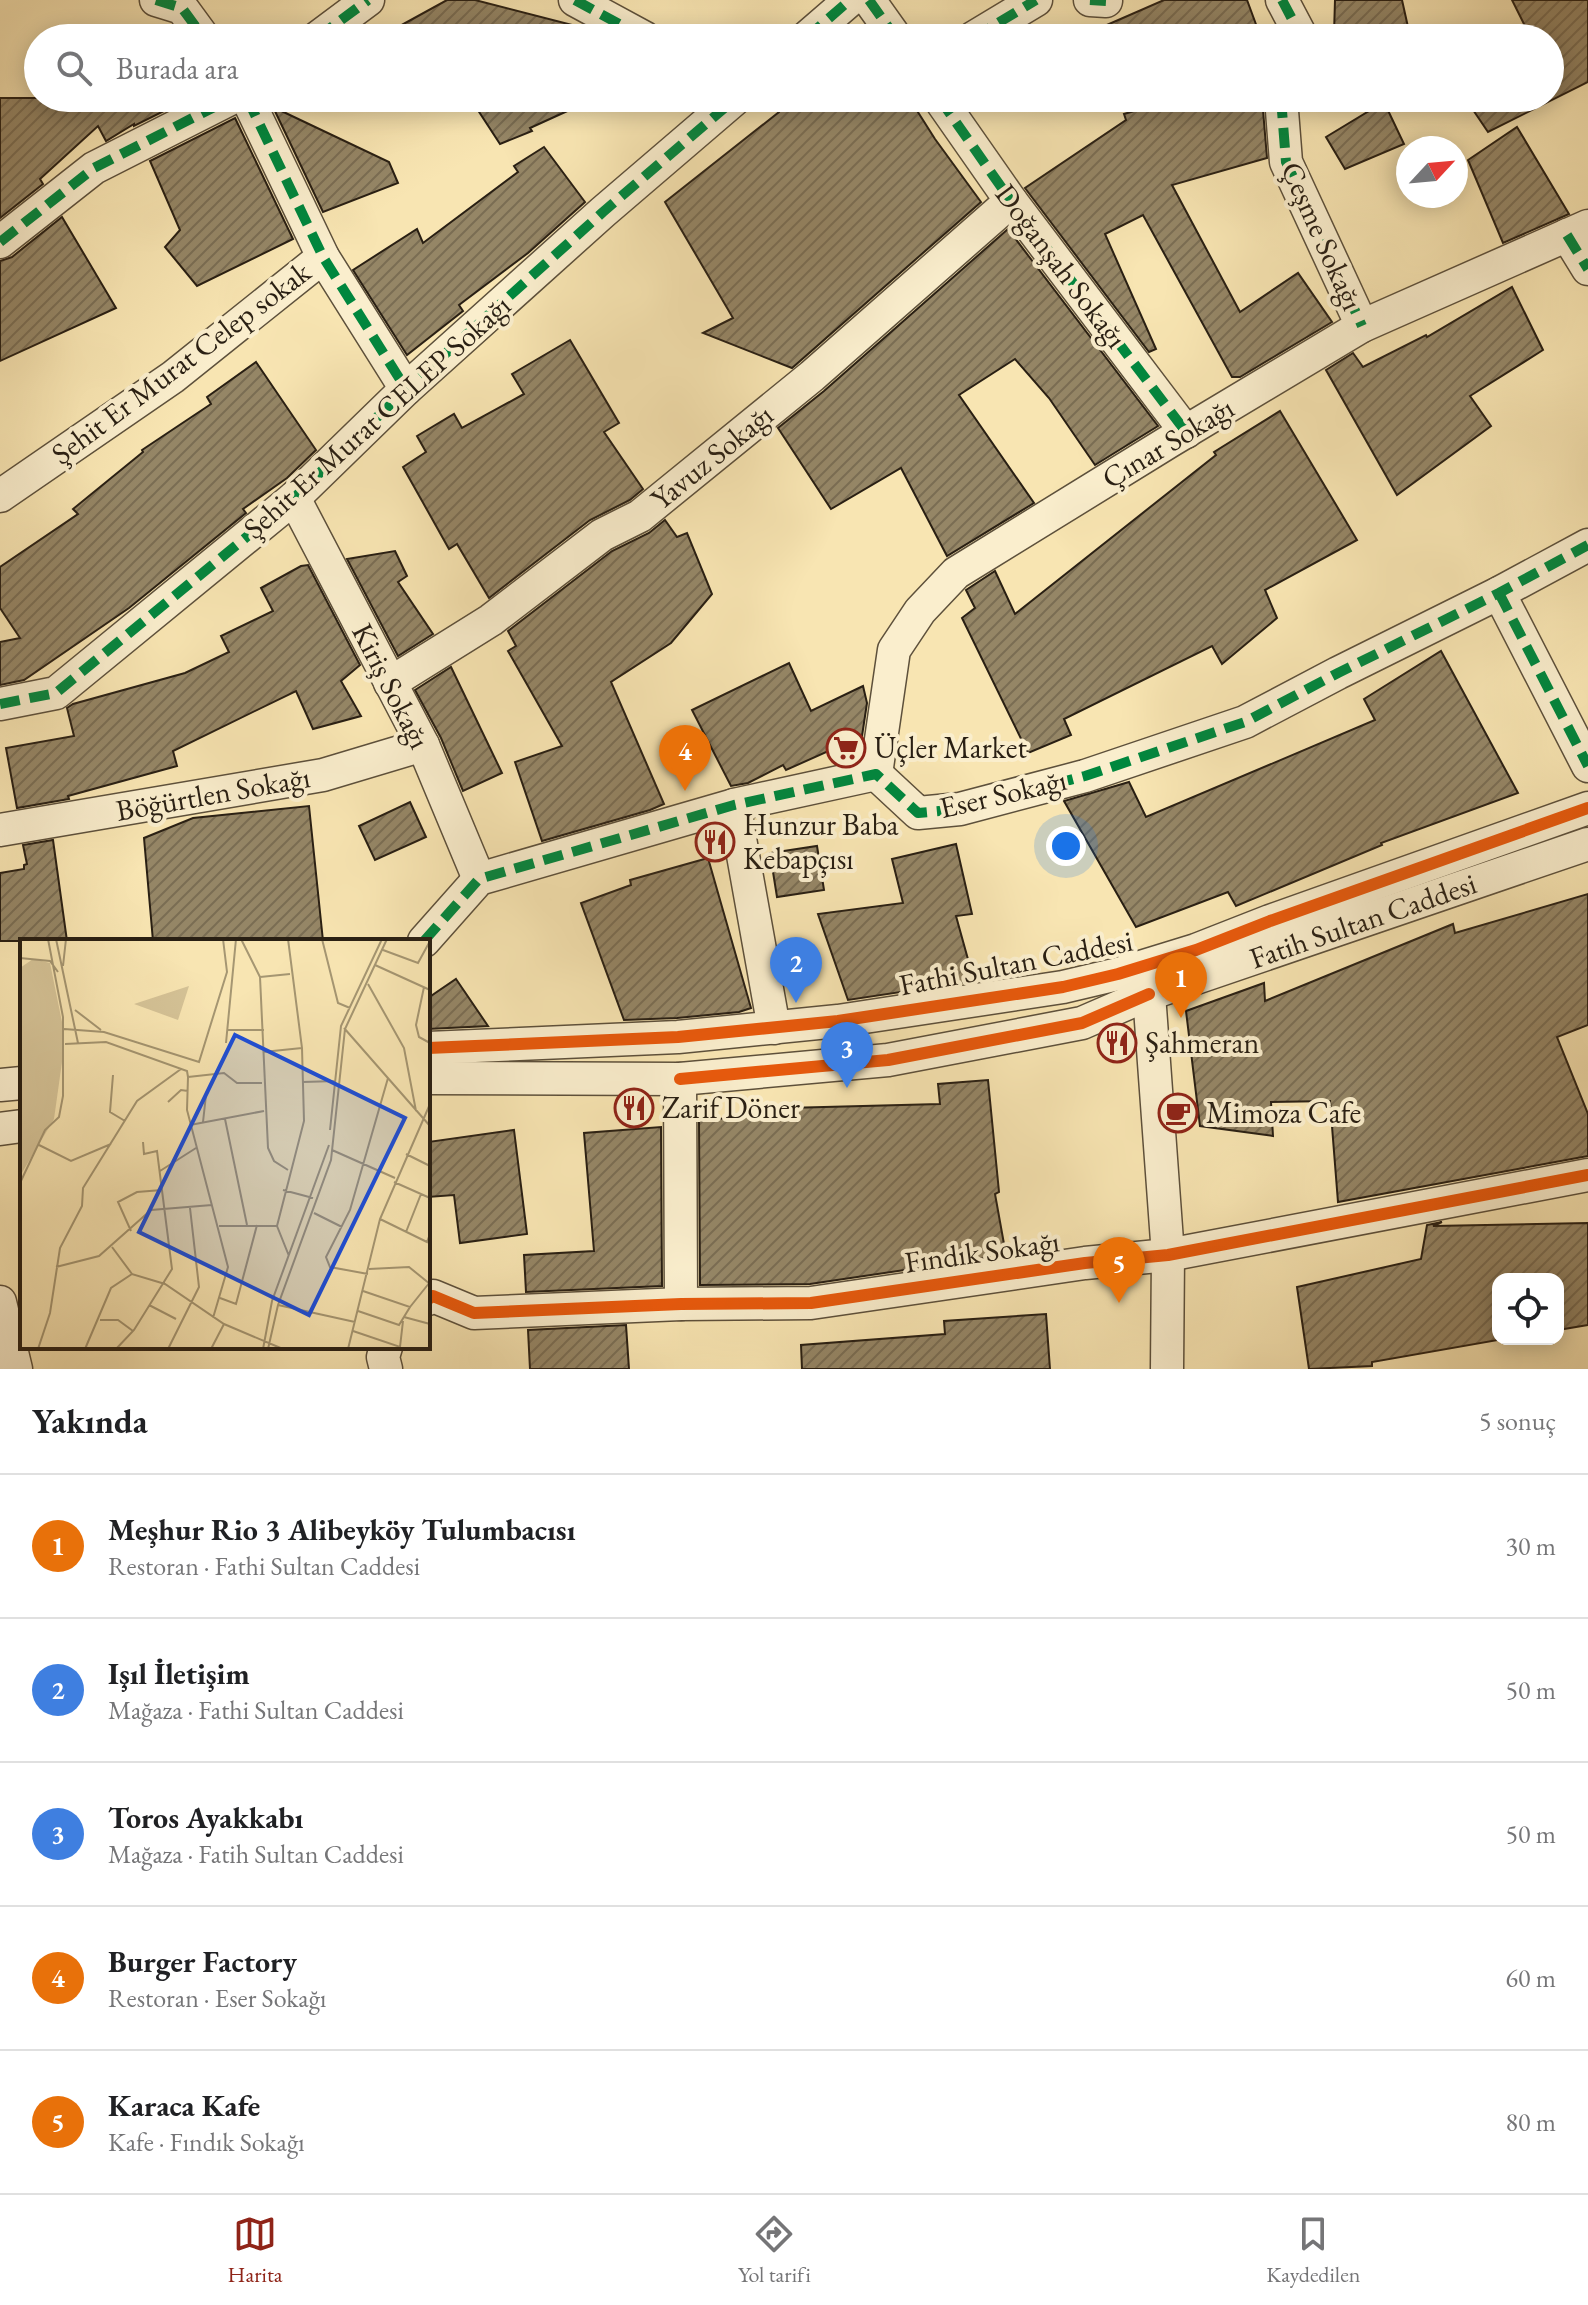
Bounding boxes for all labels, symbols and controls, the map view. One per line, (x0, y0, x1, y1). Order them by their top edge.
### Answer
search box (24, 24, 1564, 112)
icon: search (52, 46, 96, 90)
text: Burada ara (116, 49, 239, 88)
north arrow (1396, 136, 1468, 208)
street label: Çeşme Sokağı (1272, 155, 1373, 316)
street label: Doğanşah Sokağı (987, 176, 1136, 356)
street label: Şehit Er Murat Celep sokak (43, 252, 319, 473)
street label: Şehit Er Murat CELEP Sokağı (235, 286, 519, 547)
street label: Çınar Sokağı (1095, 388, 1241, 497)
street label: Yavuz Sokağı (642, 395, 781, 518)
street label: Kiriş Sokağı (343, 616, 440, 755)
pin: 4 (659, 725, 711, 791)
supermarket icon: Üçler Market (825, 727, 867, 769)
place label: Üçler Market (874, 728, 1027, 767)
street label: Böğürtlen Sokağı (113, 757, 313, 830)
street label: Eser Sokağı (936, 760, 1070, 827)
place label: Hunzur Baba Kebapçısı (743, 805, 899, 878)
restaurant icon: Hunzur Baba Kebapçısı (694, 821, 736, 863)
your location (1046, 826, 1086, 866)
street label: Fatih Sultan Caddesi (1244, 863, 1481, 978)
street label: Fathi Sultan Caddesi (896, 921, 1136, 1004)
pin: 2 (770, 937, 822, 1003)
inset map (20, 939, 430, 1349)
pin: 1 (1155, 952, 1207, 1018)
pin: 3 (821, 1022, 873, 1088)
restaurant icon: Şahmeran (1096, 1022, 1138, 1064)
place label: Şahmeran (1145, 1023, 1259, 1062)
restaurant icon: Zarif Döner (613, 1087, 655, 1129)
place label: Zarif Döner (662, 1088, 800, 1127)
cafe icon: Mimoza Cafe (1157, 1092, 1199, 1134)
place label: Mimoza Cafe (1206, 1093, 1361, 1132)
street label: Fındık Sokağı (902, 1221, 1062, 1282)
pin: 5 (1093, 1237, 1145, 1303)
map controls (1492, 1273, 1564, 1345)
button: locate (1492, 1273, 1564, 1345)
text: Yakında (32, 1399, 148, 1443)
text: 5 sonuç (1479, 1404, 1556, 1438)
text: Meşhur Rio 3 Alibeyköy Tulumbacısı (108, 1510, 575, 1549)
text: 1 (51, 1529, 65, 1563)
text: 30 m (1506, 1529, 1556, 1563)
text: Restoran · Fathi Sultan Caddesi (108, 1549, 420, 1583)
text: Işıl İletişim (108, 1654, 250, 1693)
text: 2 (51, 1673, 65, 1707)
text: 50 m (1506, 1673, 1556, 1707)
text: Mağaza · Fathi Sultan Caddesi (108, 1693, 404, 1727)
text: Toros Ayakkabı (108, 1798, 303, 1837)
text: 3 (51, 1817, 65, 1851)
text: 50 m (1506, 1817, 1556, 1851)
text: Mağaza · Fatih Sultan Caddesi (108, 1837, 404, 1871)
text: Burger Factory (108, 1942, 297, 1981)
text: 4 (51, 1961, 65, 1995)
text: 60 m (1506, 1961, 1556, 1995)
text: Restoran · Eser Sokağı (108, 1981, 326, 2015)
text: Karaca Kafe (108, 2086, 260, 2125)
text: 5 (51, 2105, 65, 2139)
text: 80 m (1506, 2105, 1556, 2139)
text: Kafe · Fındık Sokağı (108, 2125, 305, 2159)
tab: Harita (228, 2212, 283, 2289)
tab: Yol tarifi (738, 2212, 811, 2289)
tab: Kaydedilen (1266, 2212, 1360, 2289)

